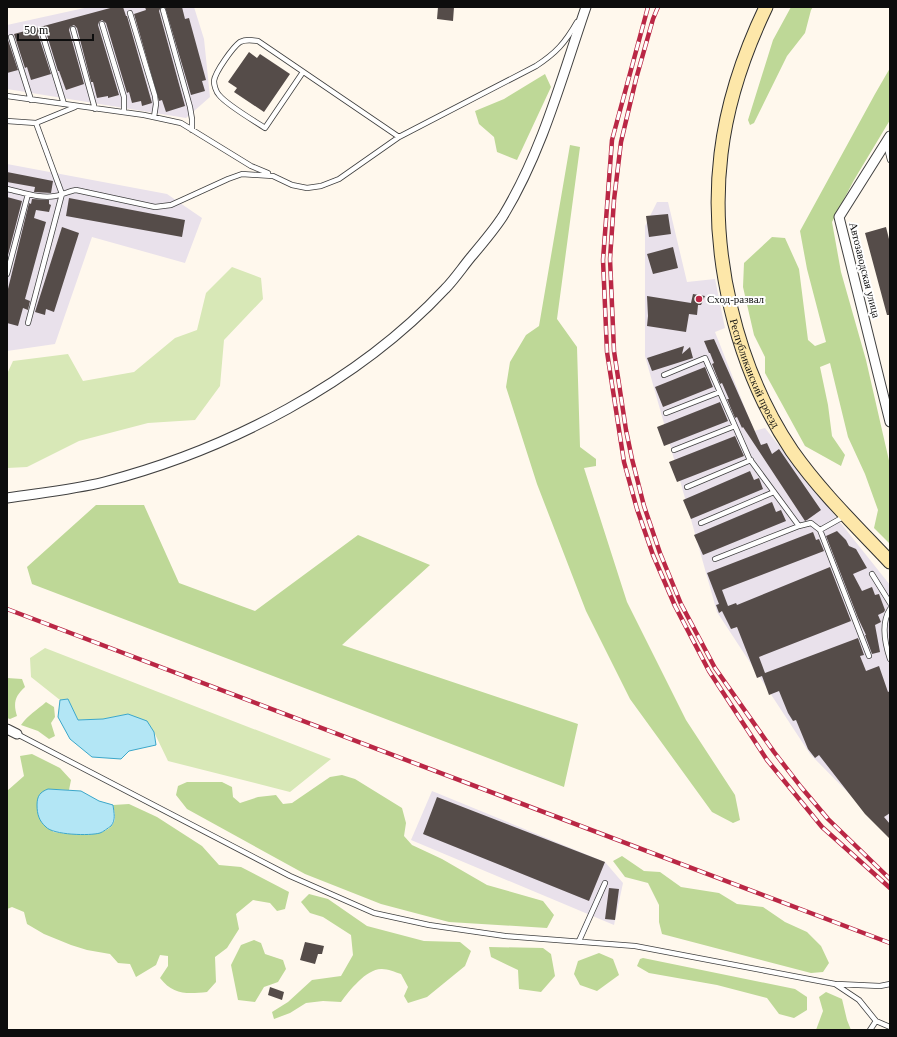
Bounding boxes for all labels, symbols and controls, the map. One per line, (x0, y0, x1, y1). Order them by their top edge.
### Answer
scale bar (18, 16, 93, 42)
text: 50 m (24, 23, 49, 37)
street label: Автозаводская улица (847, 221, 883, 319)
place label: Сход-развал (707, 293, 765, 305)
marker: Сход-развал (694, 294, 704, 304)
street label: Республиканский проезд (728, 317, 782, 430)

